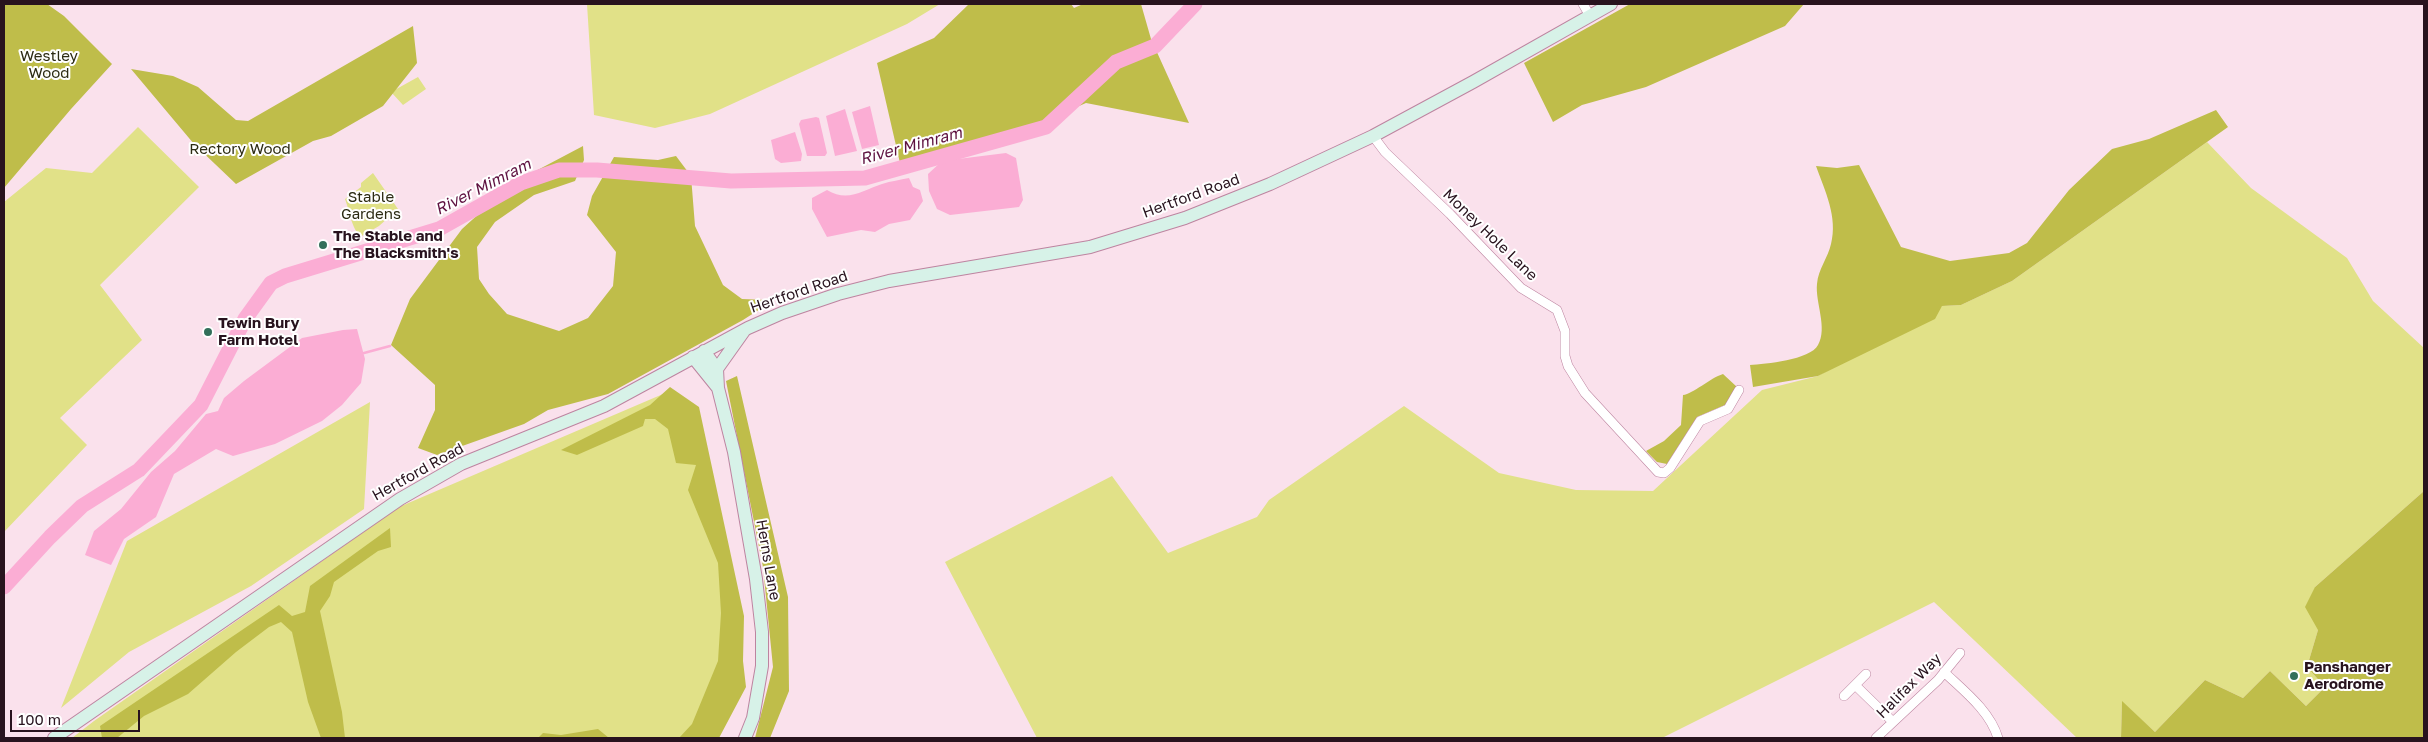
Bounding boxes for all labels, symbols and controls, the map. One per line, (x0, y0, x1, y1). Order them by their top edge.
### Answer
park label: Westley Wood (20, 47, 78, 82)
water label: River Mimram (858, 123, 964, 169)
park label: Rectory Wood (189, 140, 291, 158)
water label: River Mimram (432, 155, 534, 219)
street label: Hertford Road (1140, 170, 1242, 222)
street label: Money Hole Lane (1439, 185, 1541, 285)
park label: Stable Gardens (341, 188, 401, 223)
place label: The Stable and The Blacksmith's (333, 227, 459, 262)
marker: The Stable and The Blacksmith's (317, 239, 329, 251)
street label: Hertford Road (748, 267, 850, 317)
place label: Tewin Bury Farm Hotel (218, 314, 299, 349)
marker: Tewin Bury Farm Hotel (202, 326, 214, 338)
street label: Hertford Road (369, 439, 467, 505)
street label: Herns Lane (752, 518, 784, 602)
street label: Halifax Way (1873, 650, 1945, 722)
place label: Panshanger Aerodrome (2304, 658, 2391, 693)
marker: Panshanger Aerodrome (2288, 670, 2300, 682)
scale bar (12, 700, 142, 732)
text: 100 m (18, 710, 61, 728)

